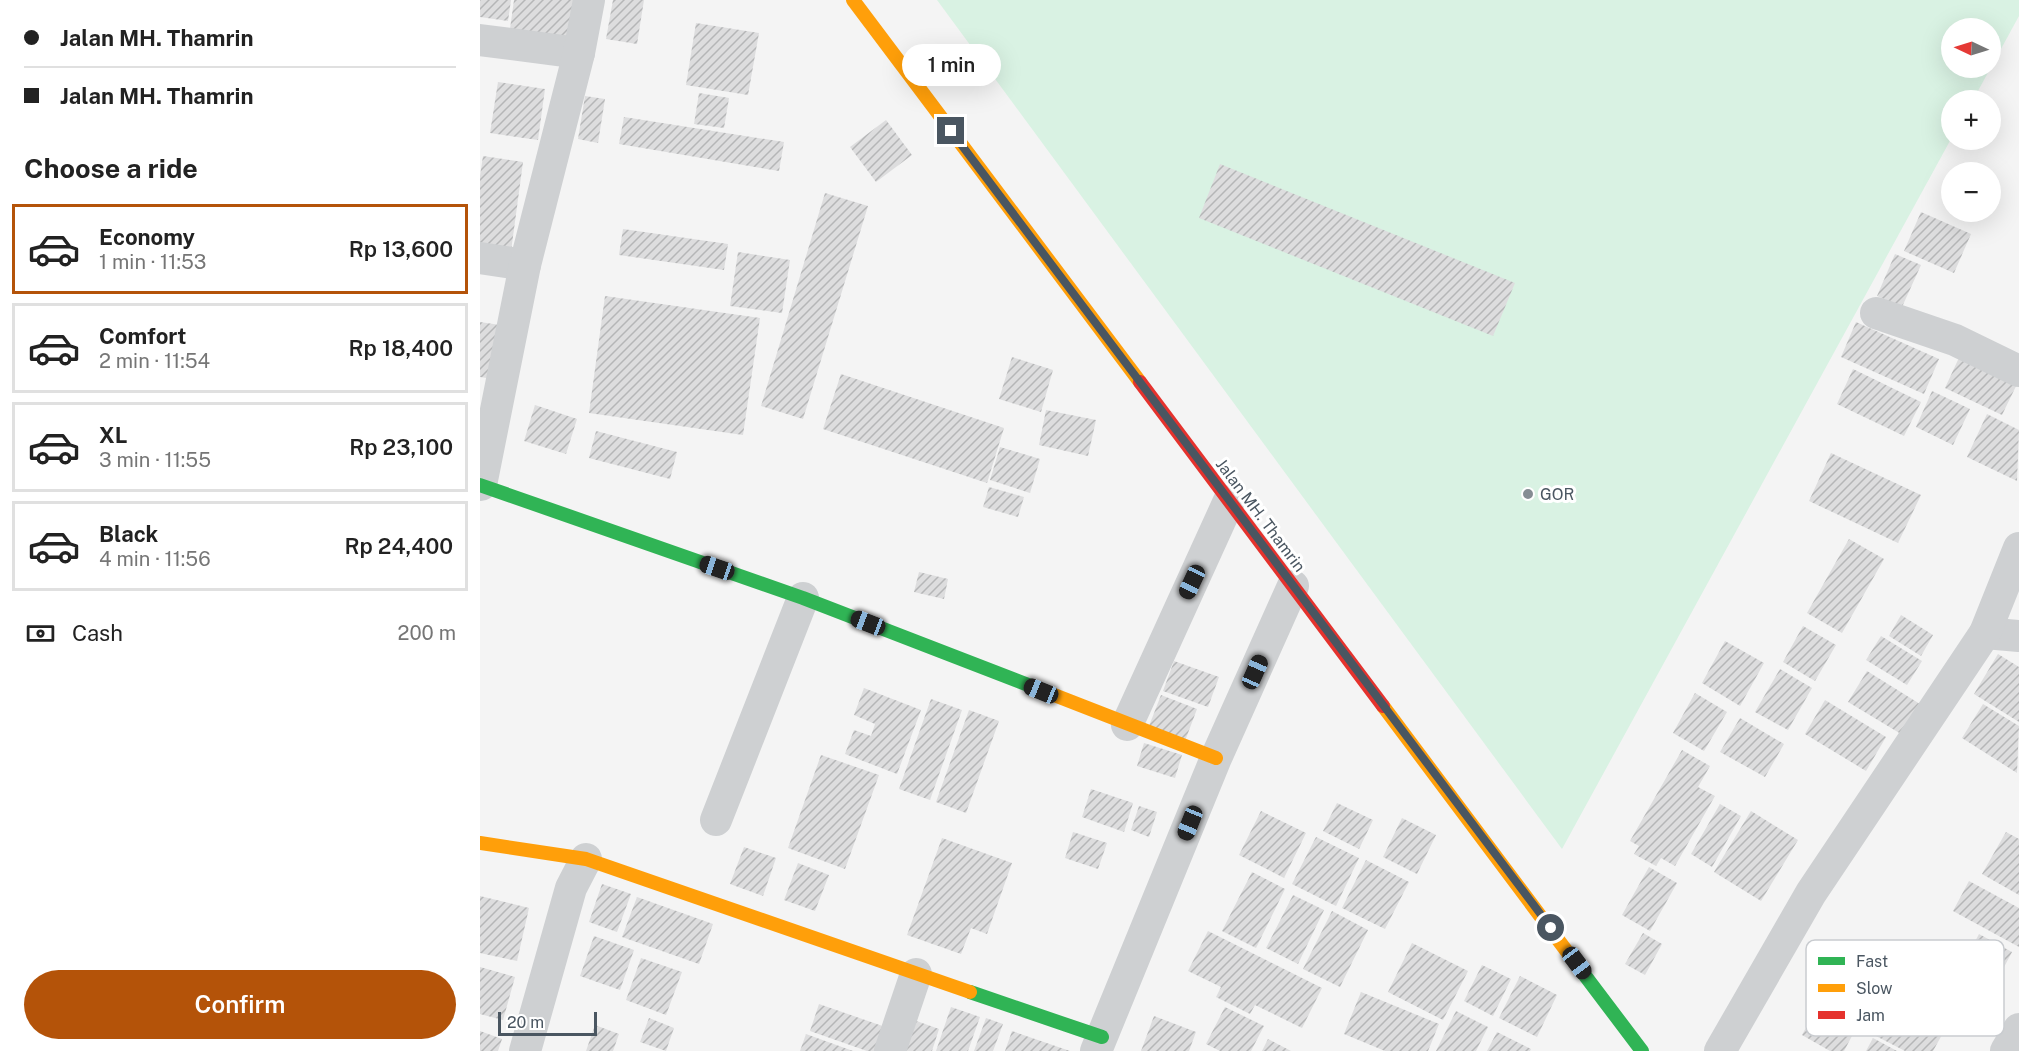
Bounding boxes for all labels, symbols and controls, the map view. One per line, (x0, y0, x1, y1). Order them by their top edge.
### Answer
north arrow (1941, 18, 2001, 78)
map controls (1941, 18, 2001, 222)
text: Jalan MH. Thamrin (60, 25, 254, 51)
callout: 1 min (902, 44, 1000, 86)
text: 1 min (928, 53, 975, 77)
text: Jalan MH. Thamrin (60, 83, 254, 109)
button: + (1941, 90, 2001, 150)
route end (937, 117, 964, 144)
text: Choose a ride (24, 152, 198, 184)
button: − (1941, 162, 2001, 222)
icon: car (27, 222, 81, 276)
text: Economy (99, 224, 195, 250)
text: Rp 13,600 (349, 236, 453, 262)
text: 1 min · 11:53 (99, 250, 206, 274)
icon: car (27, 321, 81, 375)
text: Comfort (99, 323, 186, 349)
text: Rp 18,400 (349, 335, 453, 361)
text: 2 min · 11:54 (99, 349, 210, 373)
icon: car (27, 420, 81, 474)
text: XL (99, 422, 127, 448)
text: Rp 23,100 (349, 434, 453, 460)
text: 3 min · 11:55 (99, 448, 211, 472)
street label: Jalan MH. Thamrin (1212, 455, 1309, 576)
place label: GOR (1540, 485, 1574, 504)
marker: GOR (1521, 487, 1535, 501)
icon: car (27, 519, 81, 573)
text: Black (99, 521, 158, 547)
text: Rp 24,400 (345, 533, 453, 559)
text: 4 min · 11:56 (99, 547, 211, 571)
car (697, 554, 737, 582)
car (1176, 562, 1208, 602)
car (848, 608, 888, 638)
icon: cash (24, 617, 57, 650)
text: Cash (72, 620, 123, 646)
text: 200 m (398, 621, 456, 645)
car (1239, 652, 1271, 692)
car (1021, 676, 1061, 706)
car (1175, 803, 1205, 843)
route start (1537, 914, 1564, 941)
legend (1806, 940, 2004, 1036)
car (1559, 943, 1595, 983)
text: Fast (1856, 952, 1888, 971)
button: Confirm (24, 970, 456, 1039)
text: Slow (1856, 979, 1893, 998)
text: Jam (1856, 1006, 1885, 1025)
scale bar (498, 1009, 597, 1036)
text: 20 m (507, 1013, 544, 1032)

